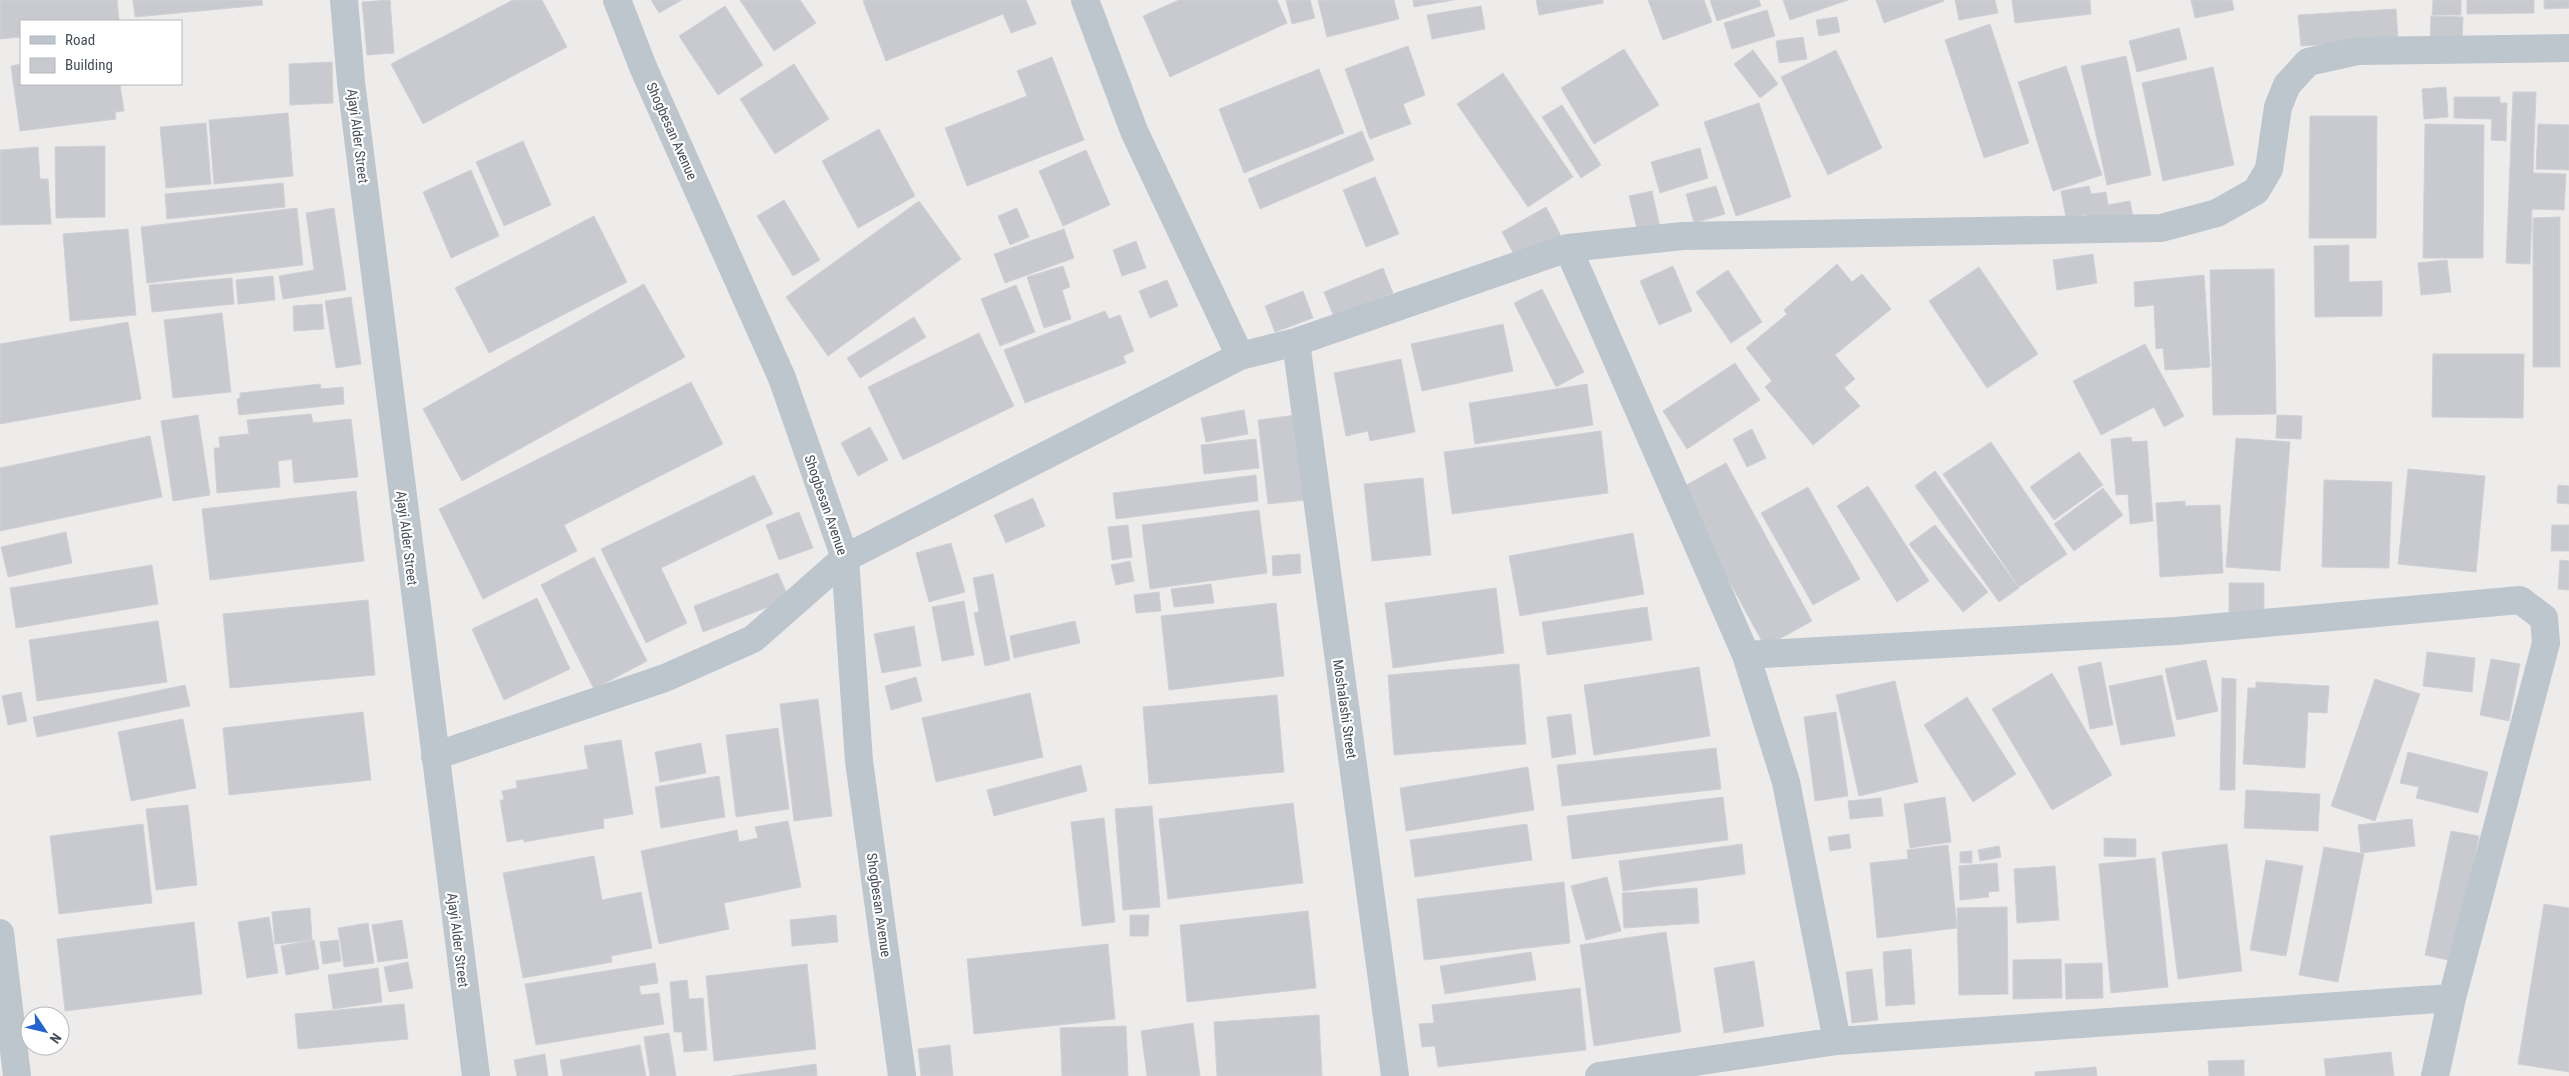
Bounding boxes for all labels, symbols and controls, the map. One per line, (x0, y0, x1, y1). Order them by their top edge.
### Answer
legend (20, 20, 182, 85)
text: Road (65, 31, 95, 49)
text: Building (65, 56, 113, 74)
street label: Shogbesan Avenue (643, 80, 701, 183)
street label: Ajayi Alder Street (344, 88, 372, 184)
street label: Shogbesan Avenue (801, 453, 851, 558)
street label: Ajayi Alder Street (393, 490, 421, 586)
street label: Moshalashi Street (1330, 658, 1360, 760)
street label: Shogbesan Avenue (864, 852, 894, 958)
street label: Ajayi Alder Street (444, 892, 472, 988)
north arrow (20, 1006, 70, 1056)
text: N (47, 1030, 65, 1047)

